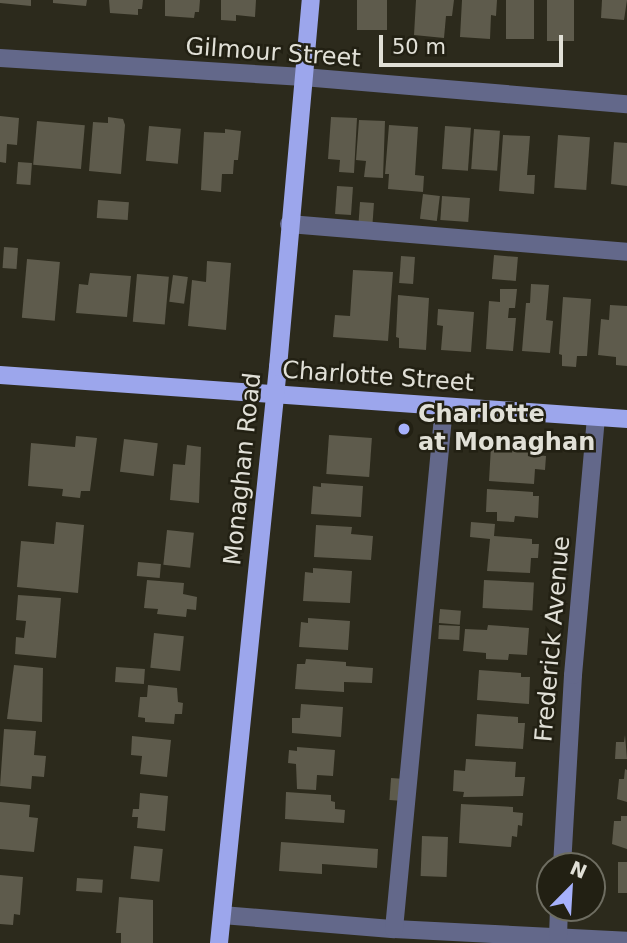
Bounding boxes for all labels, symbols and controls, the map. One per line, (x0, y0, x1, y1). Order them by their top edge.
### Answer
scale bar (382, 21, 566, 65)
street label: Gilmour Street (184, 33, 362, 73)
text: 50 m (392, 35, 446, 59)
street label: Charlotte Street (281, 356, 475, 398)
street label: Monaghan Road (219, 371, 267, 567)
place label: Charlotte at Monaghan (418, 401, 595, 457)
marker: Charlotte at Monaghan (396, 421, 412, 437)
street label: Frederick Avenue (530, 535, 576, 743)
north arrow (536, 852, 606, 922)
text: N (567, 856, 590, 883)

